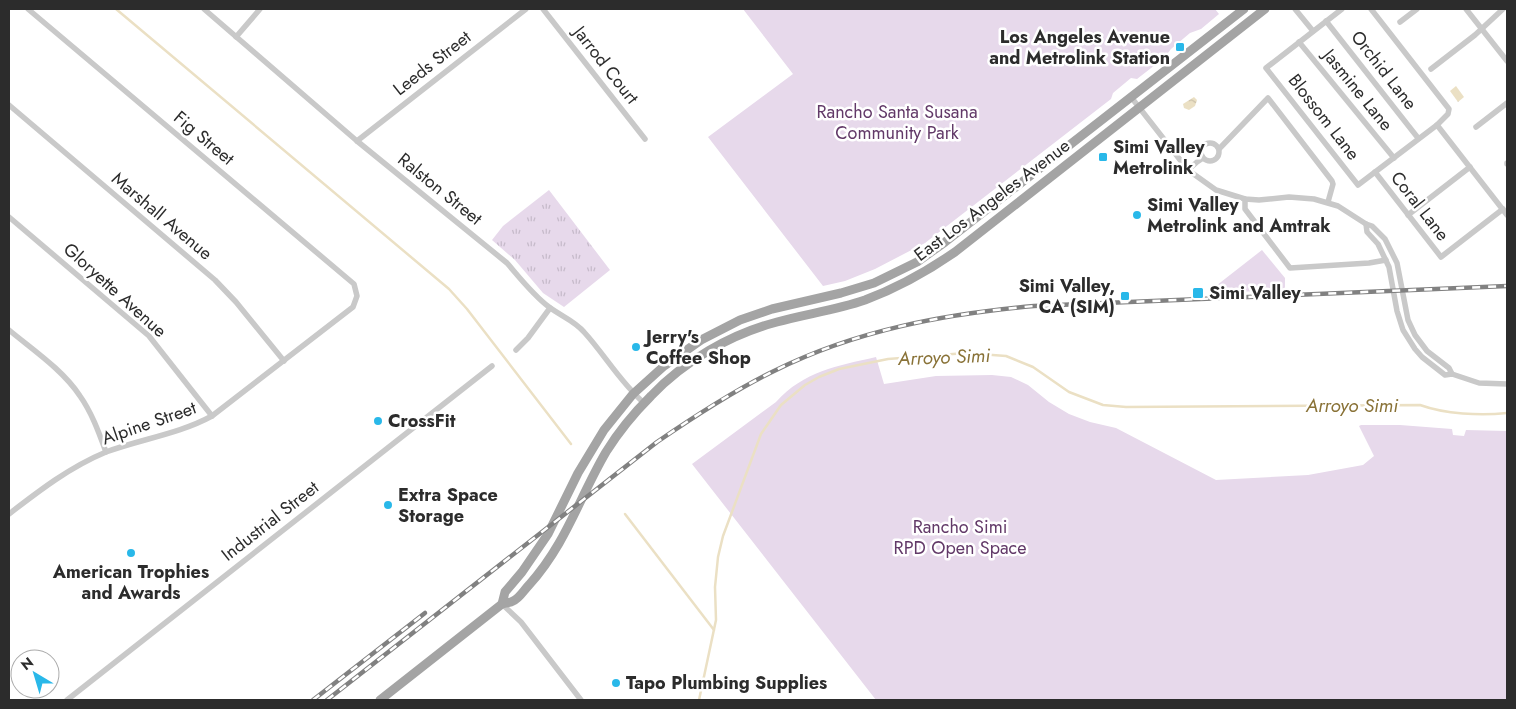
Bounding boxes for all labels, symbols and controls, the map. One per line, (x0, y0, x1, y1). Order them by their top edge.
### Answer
street label: Jarrod Court (566, 19, 645, 110)
street label: Leeds Street (388, 24, 477, 102)
place label: Los Angeles Avenue and Metrolink Station (989, 24, 1170, 71)
street label: Orchid Lane (1345, 25, 1423, 115)
marker: Los Angeles Avenue and Metrolink Station (1174, 41, 1186, 53)
street label: Jasmine Lane (1316, 42, 1399, 136)
street label: Blossom Lane (1282, 68, 1366, 166)
park label: Rancho Santa Susana Community Park (816, 99, 978, 146)
street label: Fig Street (168, 105, 241, 172)
street label: East Los Angeles Avenue (909, 133, 1075, 267)
place label: Simi Valley Metrolink (1113, 134, 1205, 181)
street label: Ralston Street (392, 147, 488, 232)
marker: Simi Valley Metrolink (1097, 151, 1109, 163)
street label: Marshall Avenue (106, 166, 218, 266)
street label: Coral Lane (1385, 166, 1455, 246)
place label: Simi Valley Metrolink and Amtrak (1147, 192, 1331, 239)
marker: Simi Valley Metrolink and Amtrak (1131, 209, 1143, 221)
street label: Gloryette Avenue (58, 237, 172, 343)
place label: Simi Valley, CA (SIM) (1019, 273, 1115, 320)
place label: Simi Valley (1209, 280, 1301, 306)
marker: Simi Valley (1191, 286, 1205, 300)
marker: Simi Valley, CA (SIM) (1119, 290, 1131, 302)
place label: Jerry's Coffee Shop (643, 324, 751, 371)
marker: Jerry's Coffee Shop (630, 341, 642, 353)
water label: Arroyo Simi (897, 342, 992, 372)
water label: Arroyo Simi (1305, 392, 1399, 419)
street label: Alpine Street (98, 395, 200, 451)
place label: CrossFit (388, 408, 456, 434)
marker: CrossFit (372, 415, 384, 427)
street label: Industrial Street (216, 474, 325, 567)
place label: Extra Space Storage (398, 482, 498, 529)
marker: Extra Space Storage (382, 499, 394, 511)
park label: Rancho Simi RPD Open Space (894, 514, 1026, 561)
marker: American Trophies and Awards (125, 547, 137, 559)
place label: American Trophies and Awards (52, 559, 209, 606)
north arrow (10, 649, 60, 699)
text: N (16, 652, 38, 675)
place label: Tapo Plumbing Supplies (626, 670, 827, 696)
marker: Tapo Plumbing Supplies (610, 677, 622, 689)

